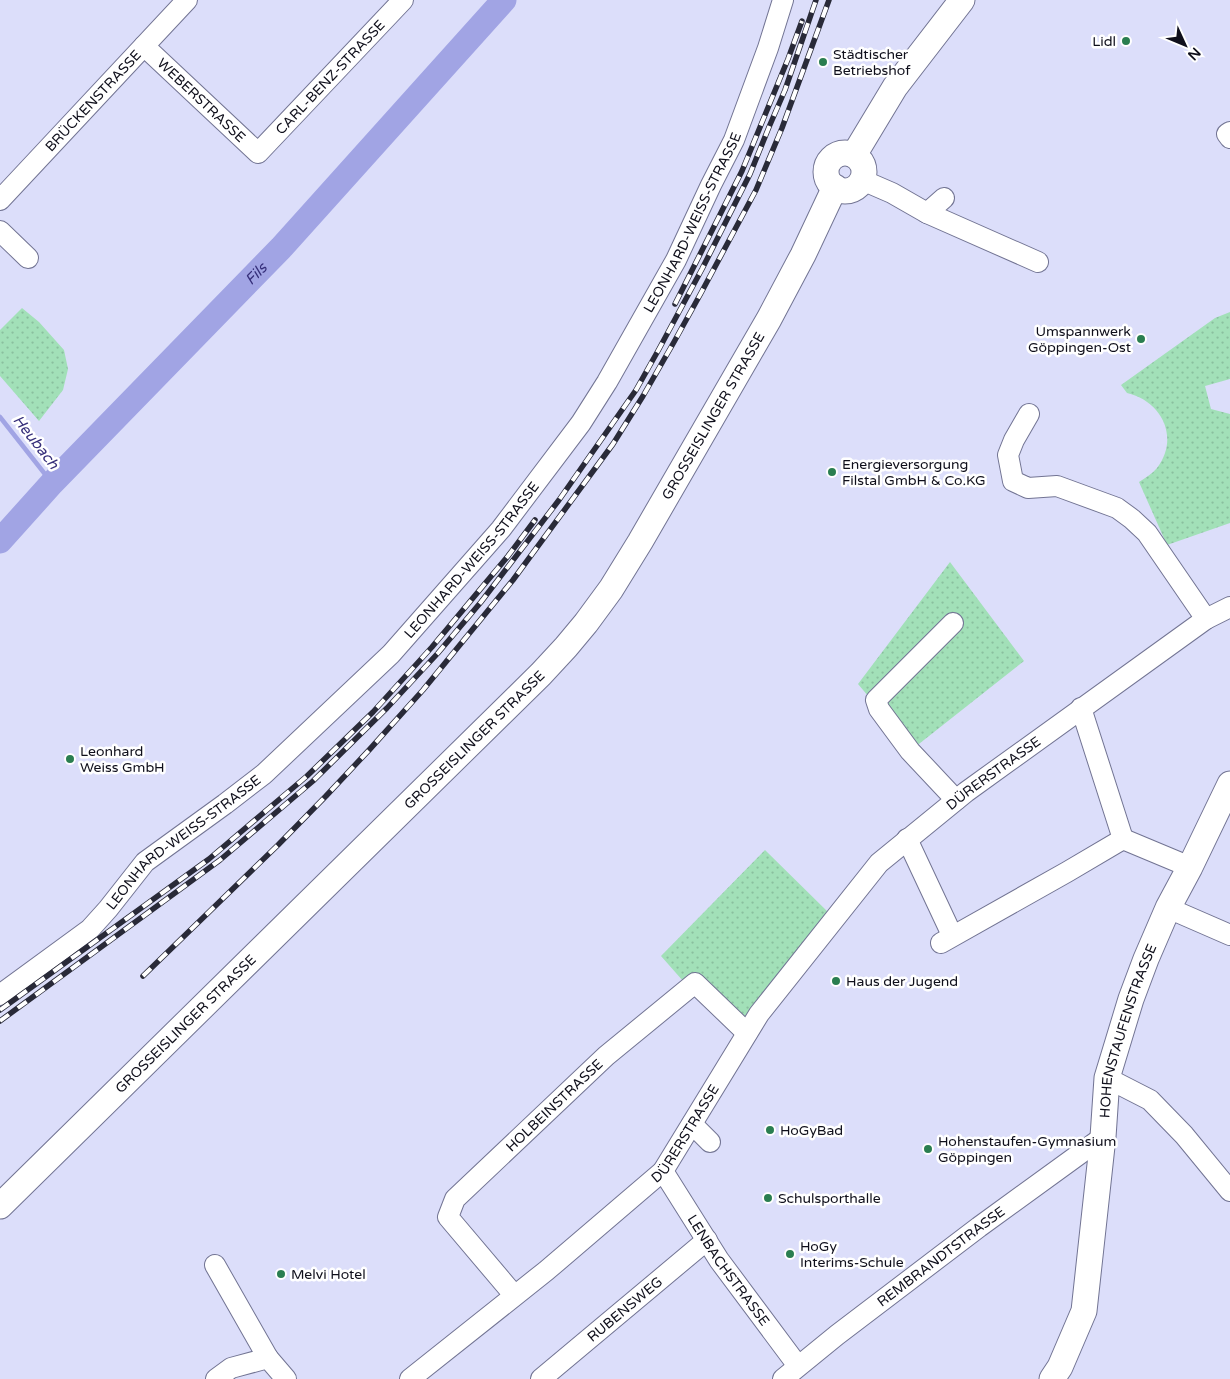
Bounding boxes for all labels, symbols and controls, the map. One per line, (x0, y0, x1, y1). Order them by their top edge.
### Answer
street label: CARL-BENZ-STRASSE (272, 17, 389, 138)
north arrow (1160, 20, 1210, 70)
place label: Lidl (1092, 33, 1116, 50)
marker: Lidl (1120, 35, 1132, 47)
text: N (1184, 44, 1204, 64)
place label: Städtischer Betriebshof (833, 46, 911, 79)
street label: BRÜCKENSTRASSE (42, 47, 145, 155)
street label: WEBERSTRASSE (154, 55, 249, 146)
marker: Städtischer Betriebshof (817, 56, 829, 68)
street label: LEONHARD-WEISS-STRASSE (640, 130, 745, 316)
water label: Fils (241, 258, 272, 289)
place label: Umspannwerk Göppingen-Ost (1028, 323, 1132, 356)
street label: GROSSEISLINGER STRASSE (658, 329, 769, 503)
marker: Umspannwerk Göppingen-Ost (1135, 333, 1147, 345)
water label: Heubach (9, 411, 63, 473)
place label: Energieversorgung Filstal GmbH & Co.KG (842, 456, 986, 489)
marker: Energieversorgung Filstal GmbH & Co.KG (826, 466, 838, 478)
street label: LEONHARD-WEISS-STRASSE (401, 478, 543, 642)
street label: GROSSEISLINGER STRASSE (401, 667, 548, 813)
street label: DÜRERSTRASSE (943, 733, 1044, 814)
place label: Leonhard Weiss GmbH (80, 743, 165, 776)
marker: Leonhard Weiss GmbH (64, 753, 76, 765)
street label: LEONHARD-WEISS-STRASSE (103, 772, 264, 913)
street label: HOHENSTAUFENSTRASSE (1096, 941, 1161, 1119)
street label: GROSSEISLINGER STRASSE (112, 951, 260, 1097)
place label: Haus der Jugend (846, 973, 958, 990)
marker: Haus der Jugend (830, 975, 842, 987)
street label: HOLBEINSTRASSE (502, 1056, 607, 1155)
street label: DÜRERSTRASSE (648, 1081, 723, 1186)
place label: HoGyBad (780, 1122, 843, 1139)
marker: HoGyBad (764, 1124, 776, 1136)
place label: Hohenstaufen-Gymnasium Göppingen (938, 1133, 1116, 1166)
marker: Hohenstaufen-Gymnasium Göppingen (922, 1143, 934, 1155)
place label: Schulsporthalle (778, 1190, 881, 1207)
marker: Schulsporthalle (762, 1192, 774, 1204)
street label: REMBRANDTSTRASSE (874, 1203, 1008, 1310)
street label: LENBACHSTRASSE (684, 1212, 773, 1329)
place label: HoGy Interims-Schule (800, 1238, 904, 1271)
marker: HoGy Interims-Schule (784, 1248, 796, 1260)
place label: Melvi Hotel (291, 1266, 366, 1283)
marker: Melvi Hotel (275, 1268, 287, 1280)
street label: RUBENSWEG (584, 1273, 666, 1346)

